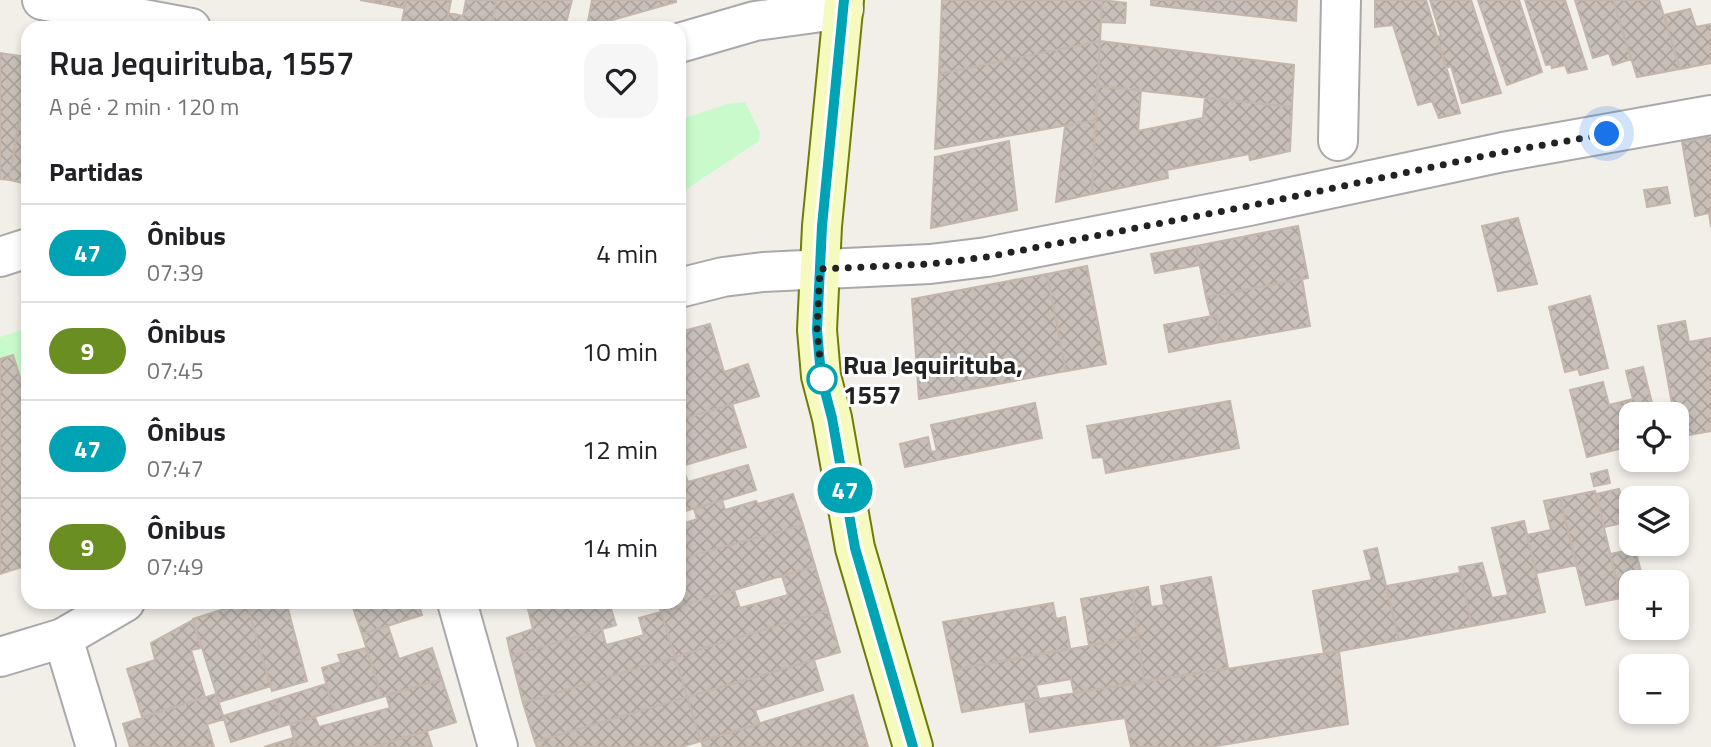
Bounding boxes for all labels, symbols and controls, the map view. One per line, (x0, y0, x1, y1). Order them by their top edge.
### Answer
text: Rua Jequirituba, 1557 (49, 38, 355, 88)
button: heart (584, 44, 658, 118)
text: A pé · 2 min · 120 m (49, 89, 239, 124)
your location (1589, 116, 1624, 151)
text: Partidas (49, 152, 143, 191)
text: Ônibus (147, 216, 226, 255)
text: 4 min (596, 234, 658, 273)
text: 47 (74, 235, 101, 271)
text: 07:39 (147, 255, 204, 290)
text: Ônibus (147, 314, 226, 353)
text: 10 min (582, 332, 658, 371)
text: 9 (81, 333, 94, 369)
place label: Rua Jequirituba, 1557 (843, 345, 1023, 414)
text: 07:45 (147, 353, 204, 388)
marker: Rua Jequirituba, 1557 (807, 364, 837, 394)
map controls (1619, 402, 1689, 724)
button: locate (1619, 402, 1689, 472)
text: Ônibus (147, 412, 226, 451)
text: 12 min (582, 430, 658, 469)
text: 47 (74, 431, 101, 467)
text: 07:47 (147, 451, 204, 486)
line badge: 47 (814, 467, 876, 513)
text: 47 (832, 472, 858, 508)
button: layers (1619, 486, 1689, 556)
text: Ônibus (147, 510, 226, 549)
text: 14 min (582, 528, 658, 567)
text: 9 (81, 529, 94, 565)
text: 07:49 (147, 549, 204, 584)
button: + (1619, 570, 1689, 640)
button: − (1619, 654, 1689, 724)

